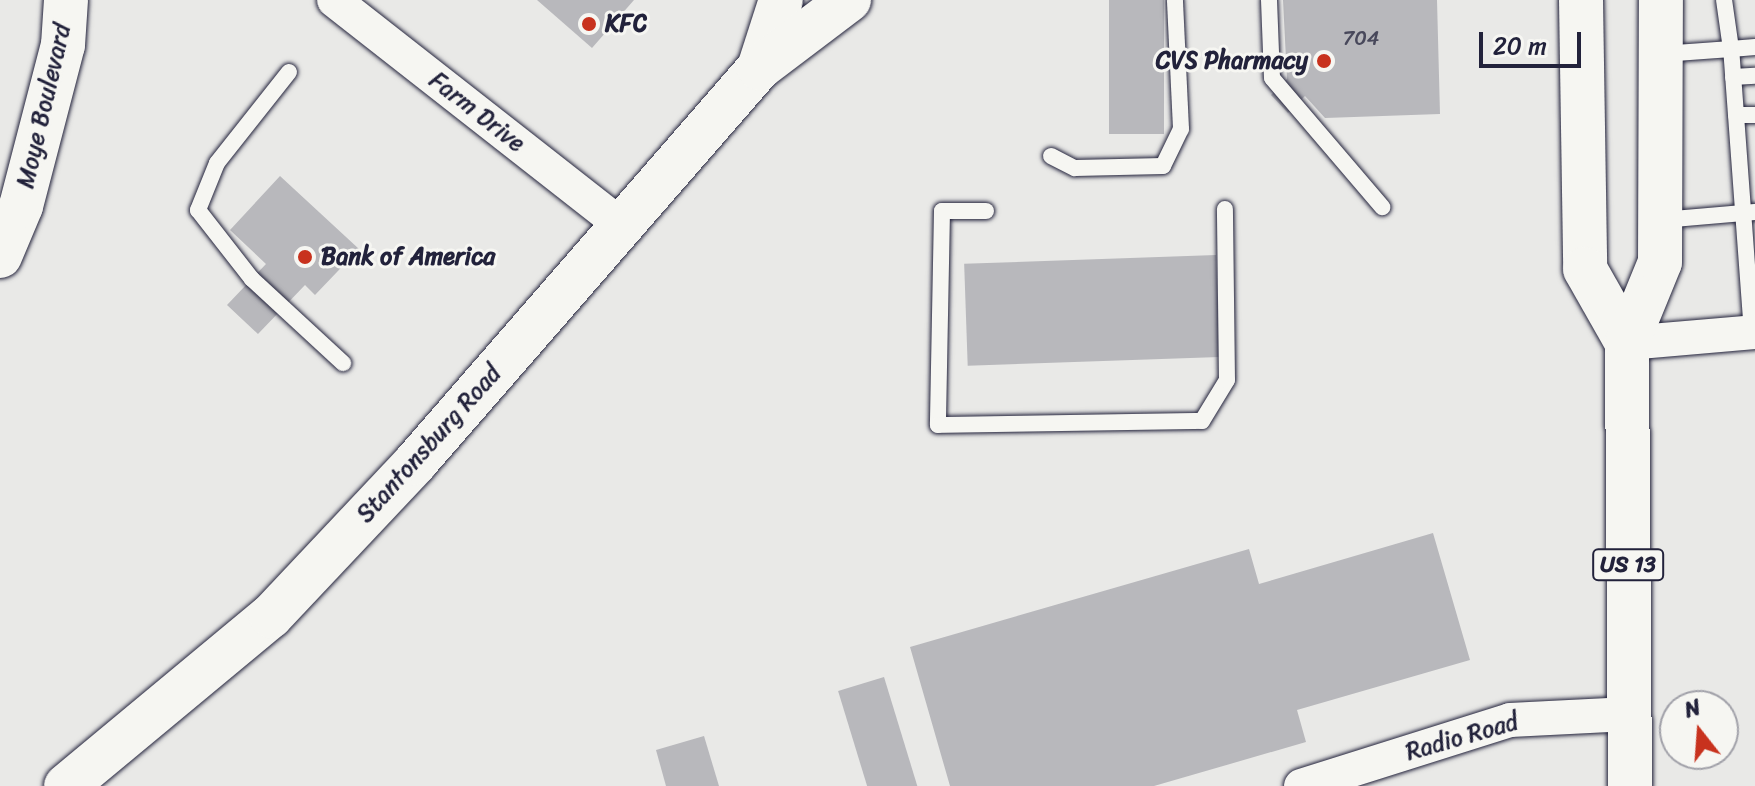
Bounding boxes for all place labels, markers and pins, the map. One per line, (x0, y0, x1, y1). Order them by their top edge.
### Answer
place label: KFC (605, 10, 647, 38)
marker: KFC (580, 15, 598, 33)
place label: CVS Pharmacy (1156, 47, 1308, 75)
marker: CVS Pharmacy (1315, 52, 1333, 70)
place label: Bank of America (321, 243, 496, 271)
marker: Bank of America (296, 248, 314, 266)

